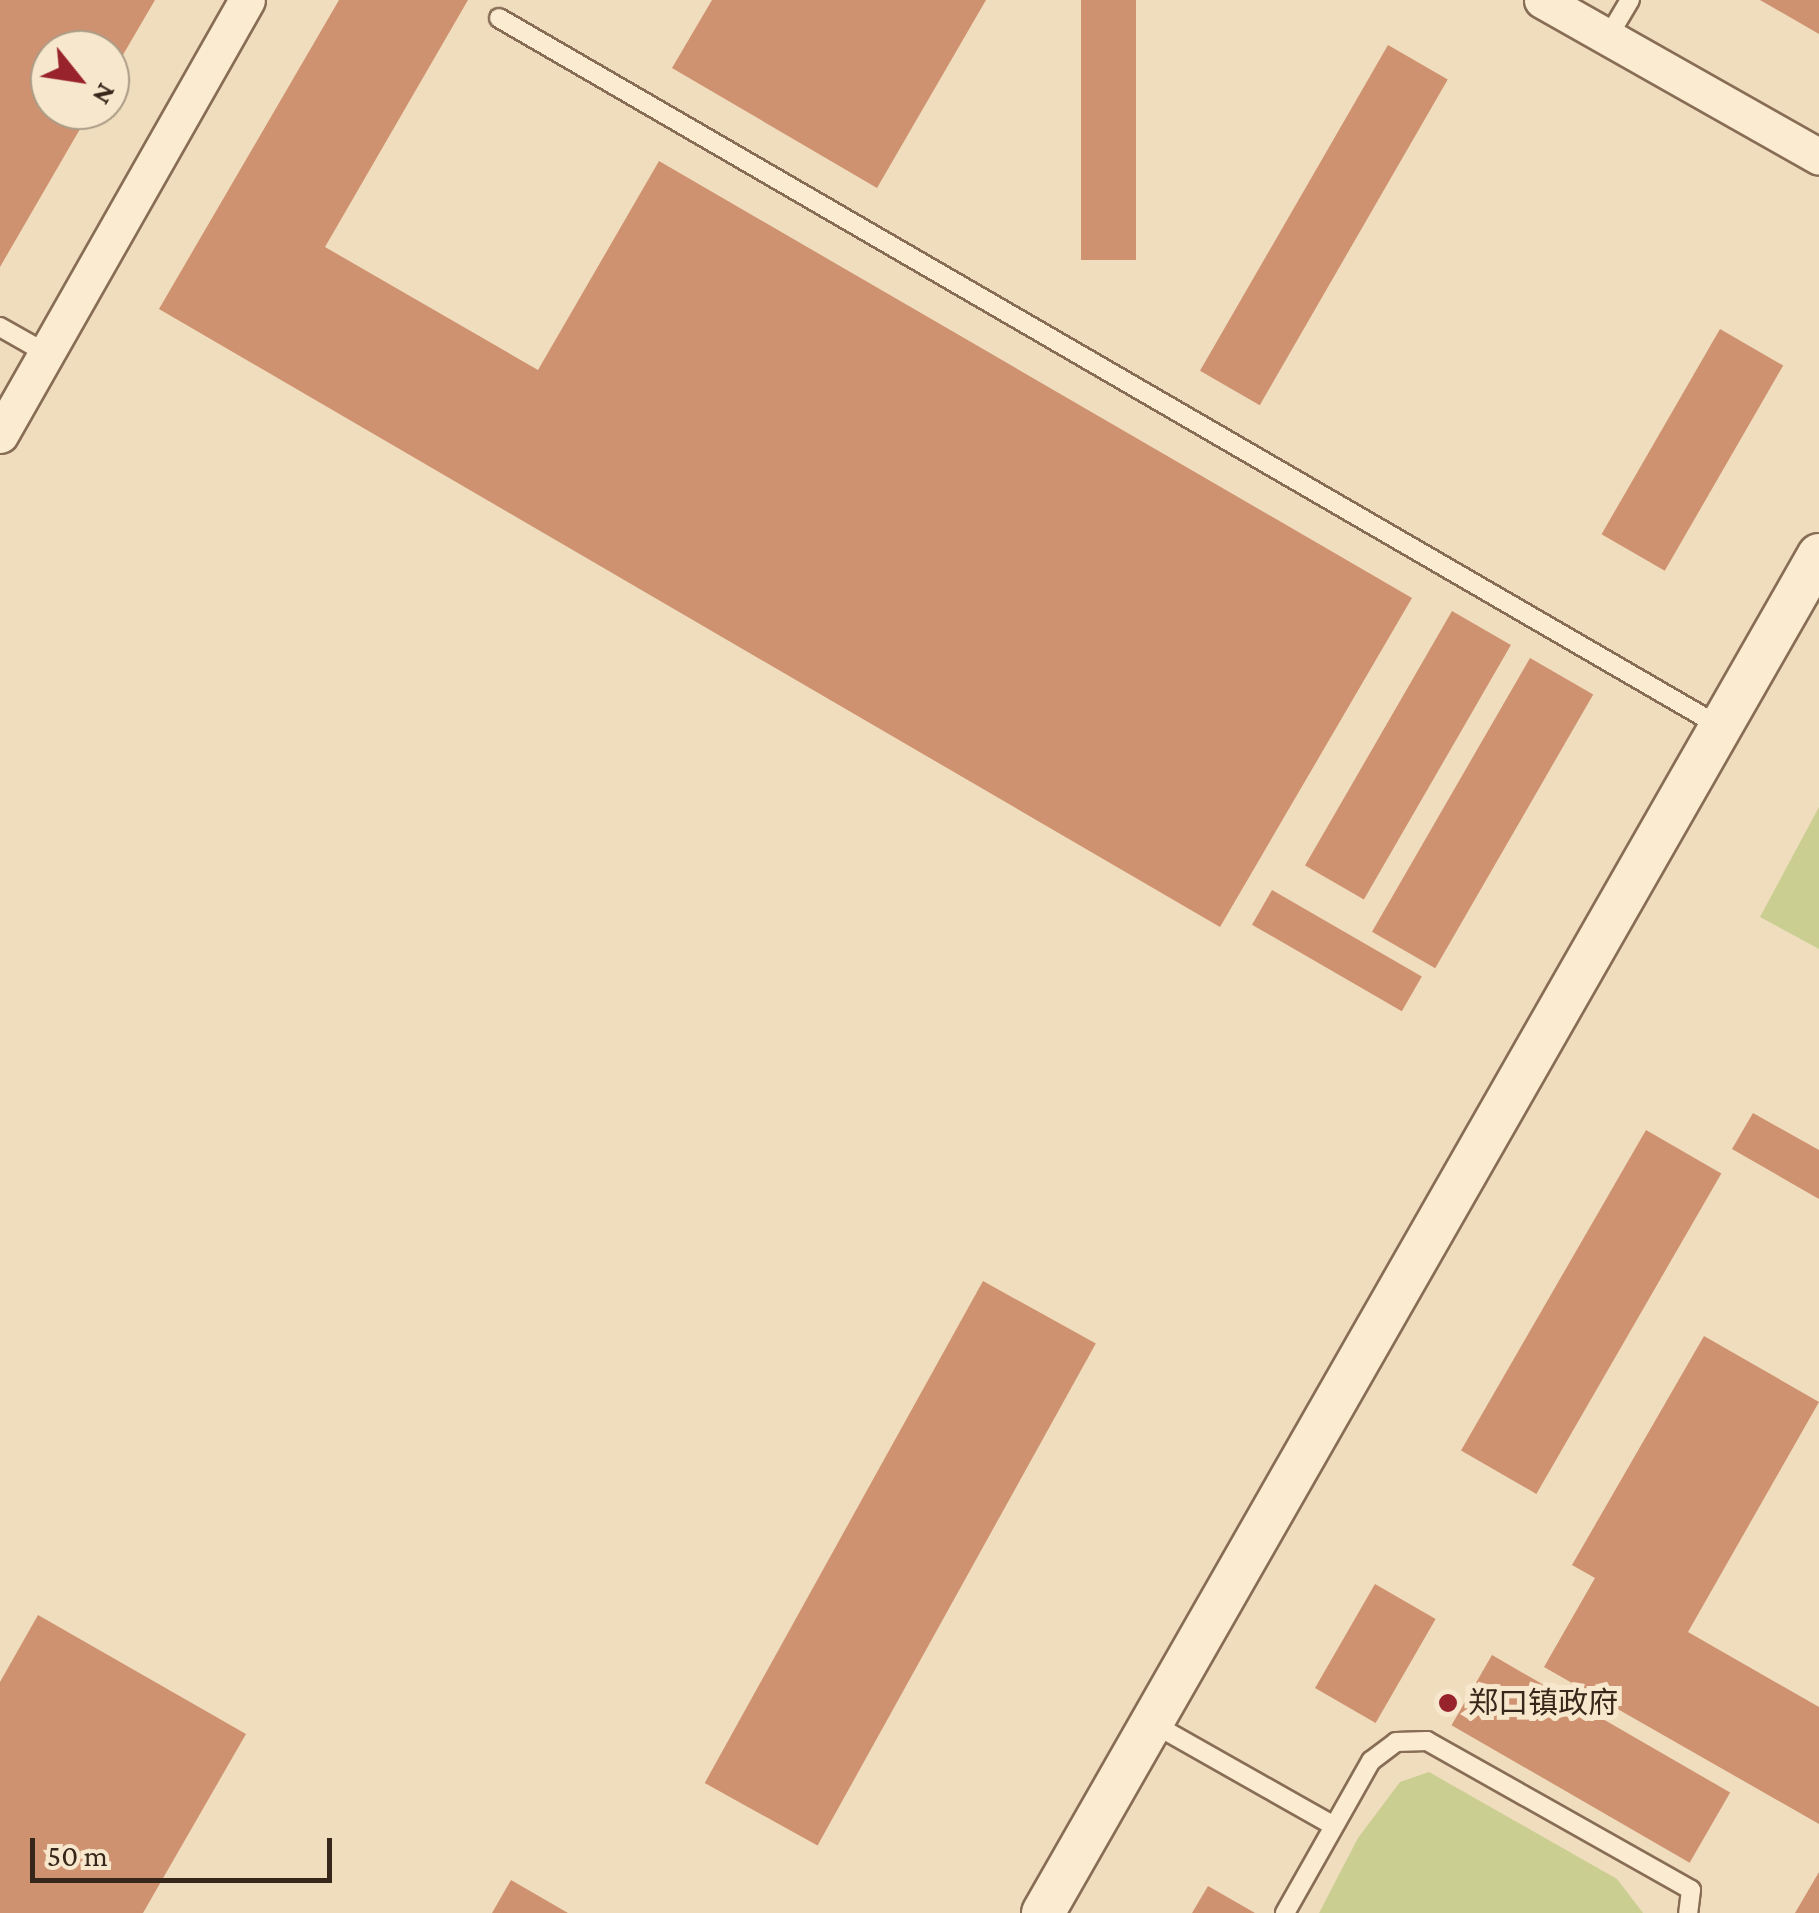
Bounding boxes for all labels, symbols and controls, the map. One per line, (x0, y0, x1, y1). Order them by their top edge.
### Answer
north arrow (30, 30, 130, 130)
text: N (86, 78, 123, 110)
place label: 郑口镇政府 (1468, 1685, 1618, 1721)
marker: 郑口镇政府 (1437, 1692, 1459, 1714)
scale bar (35, 1818, 338, 1880)
text: 50 m (47, 1839, 108, 1872)

